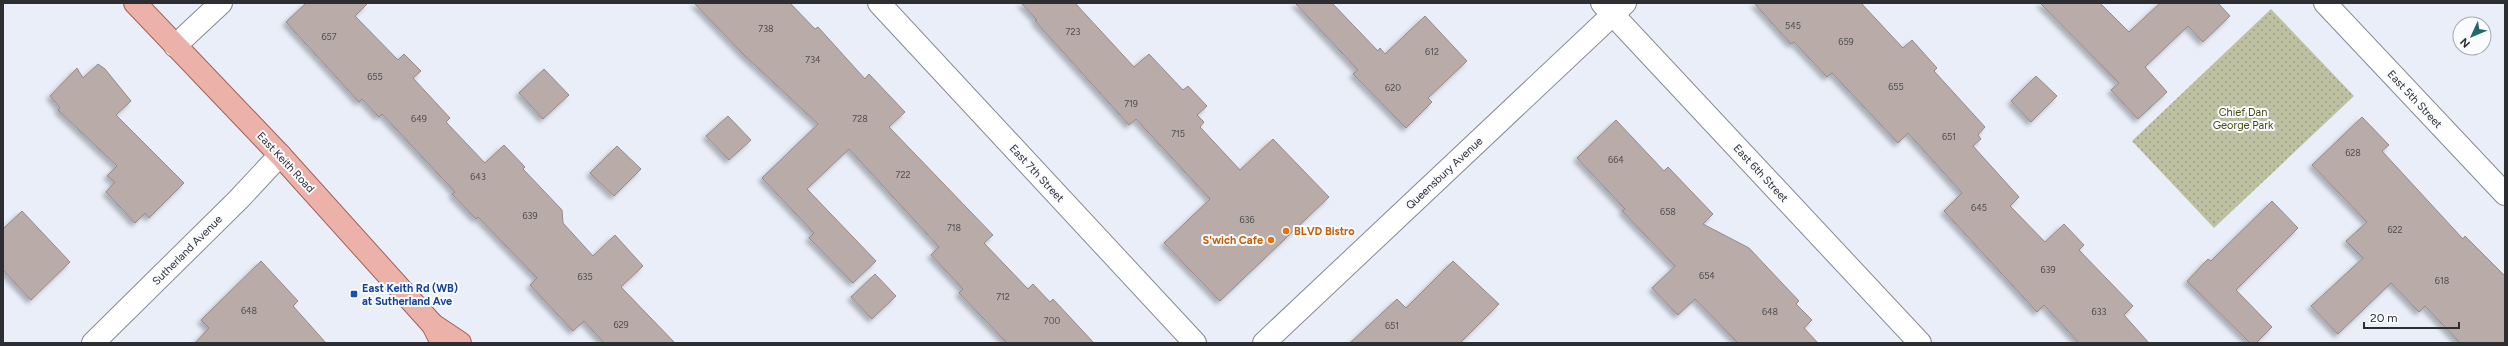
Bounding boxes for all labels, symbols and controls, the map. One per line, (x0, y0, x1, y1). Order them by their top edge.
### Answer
north arrow (2452, 16, 2492, 56)
house number: 545 (1785, 20, 1801, 31)
house number: 738 (758, 23, 774, 34)
house number: 723 (1066, 26, 1080, 37)
house number: 657 (321, 31, 337, 42)
text: N (2458, 35, 2473, 50)
house number: 659 (1838, 36, 1854, 47)
house number: 612 (1425, 46, 1439, 57)
house number: 734 (805, 54, 821, 65)
street label: East 5th Street (2385, 68, 2445, 131)
house number: 655 (367, 71, 383, 82)
house number: 655 (1888, 81, 1904, 92)
house number: 620 (1385, 82, 1401, 93)
house number: 719 (1124, 98, 1138, 109)
park label: Chief Dan George Park (2213, 106, 2274, 132)
house number: 649 (411, 113, 427, 124)
house number: 728 (852, 113, 868, 124)
house number: 715 (1171, 128, 1185, 139)
street label: East Keith Road (254, 130, 317, 195)
house number: 651 (1942, 131, 1956, 142)
street label: Queensbury Avenue (1403, 135, 1485, 212)
street label: East 7th Street (1007, 142, 1067, 205)
street label: East 6th Street (1731, 142, 1791, 205)
house number: 628 (2345, 147, 2361, 158)
house number: 664 (1608, 154, 1624, 165)
house number: 722 (896, 169, 910, 180)
house number: 643 (470, 171, 486, 182)
house number: 645 (1971, 202, 1987, 213)
house number: 658 (1660, 206, 1676, 217)
house number: 639 (522, 210, 538, 221)
street label: Sutherland Avenue (150, 213, 225, 288)
house number: 636 (1239, 214, 1255, 225)
house number: 718 (947, 222, 962, 233)
house number: 622 (2387, 224, 2403, 235)
place label: BLVD Bistro (1294, 225, 1355, 238)
marker: BLVD Bistro (1281, 226, 1291, 236)
place label: S'wich Cafe (1203, 234, 1263, 247)
marker: S'wich Cafe (1266, 235, 1276, 245)
house number: 639 (2040, 264, 2056, 275)
house number: 654 (1699, 270, 1715, 281)
house number: 635 (577, 271, 593, 282)
house number: 618 (2435, 275, 2450, 286)
place label: East Keith Rd (WB) at Sutherland Ave (362, 282, 458, 308)
marker: East Keith Rd (WB) at Sutherland Ave (349, 289, 359, 299)
house number: 712 (996, 291, 1010, 302)
scale bar (2364, 304, 2459, 330)
house number: 648 (241, 305, 258, 316)
house number: 648 (1762, 306, 1779, 317)
house number: 633 (2092, 306, 2107, 317)
text: 20 m (2370, 311, 2398, 325)
house number: 700 (1044, 315, 1060, 326)
house number: 629 (613, 319, 629, 330)
house number: 651 (1385, 320, 1399, 331)

